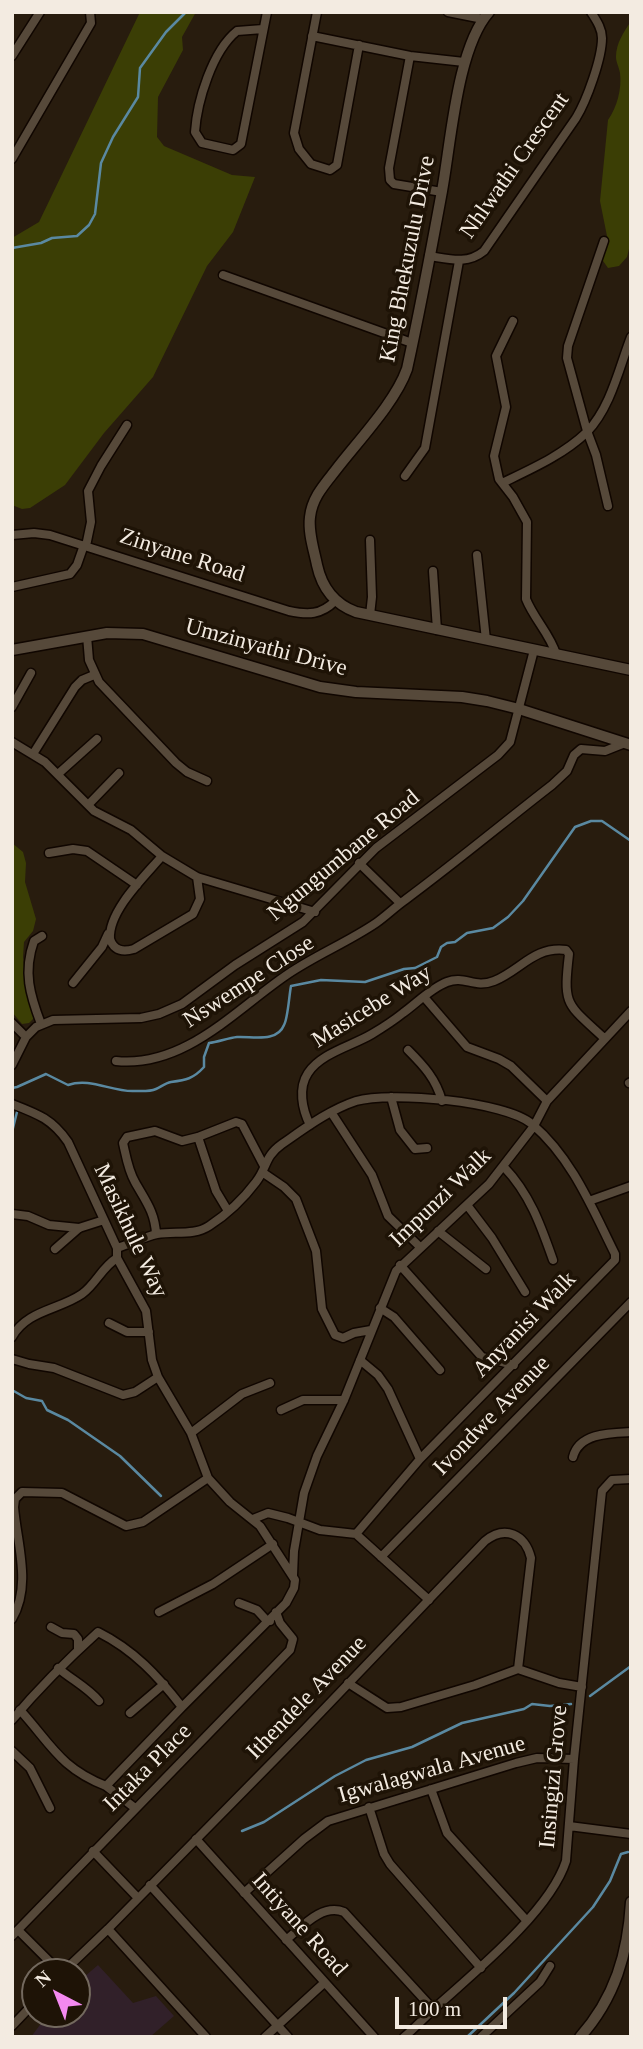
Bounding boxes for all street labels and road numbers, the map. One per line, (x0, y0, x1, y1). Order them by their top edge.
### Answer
street label: Nhlwathi Crescent (454, 88, 576, 244)
street label: King Bhekuzulu Drive (374, 154, 442, 364)
street label: Zinyane Road (116, 523, 248, 589)
street label: Umzinyathi Drive (182, 613, 350, 683)
street label: Ngungumbane Road (262, 784, 426, 928)
street label: Nswempe Close (179, 930, 319, 1034)
street label: Masicebe Way (307, 959, 437, 1055)
street label: Impunzi Walk (385, 1143, 497, 1253)
street label: Masikhule Way (87, 1160, 173, 1302)
street label: Anyanisi Walk (468, 1266, 582, 1384)
street label: Ivondwe Avenue (428, 1350, 556, 1482)
street label: Ithendele Avenue (241, 1630, 373, 1766)
street label: Insingizi Grove (534, 1704, 574, 1850)
street label: Intaka Place (98, 1718, 198, 1818)
street label: Igwalagwala Avenue (335, 1730, 529, 1810)
street label: Intiyane Road (245, 1868, 353, 1982)

